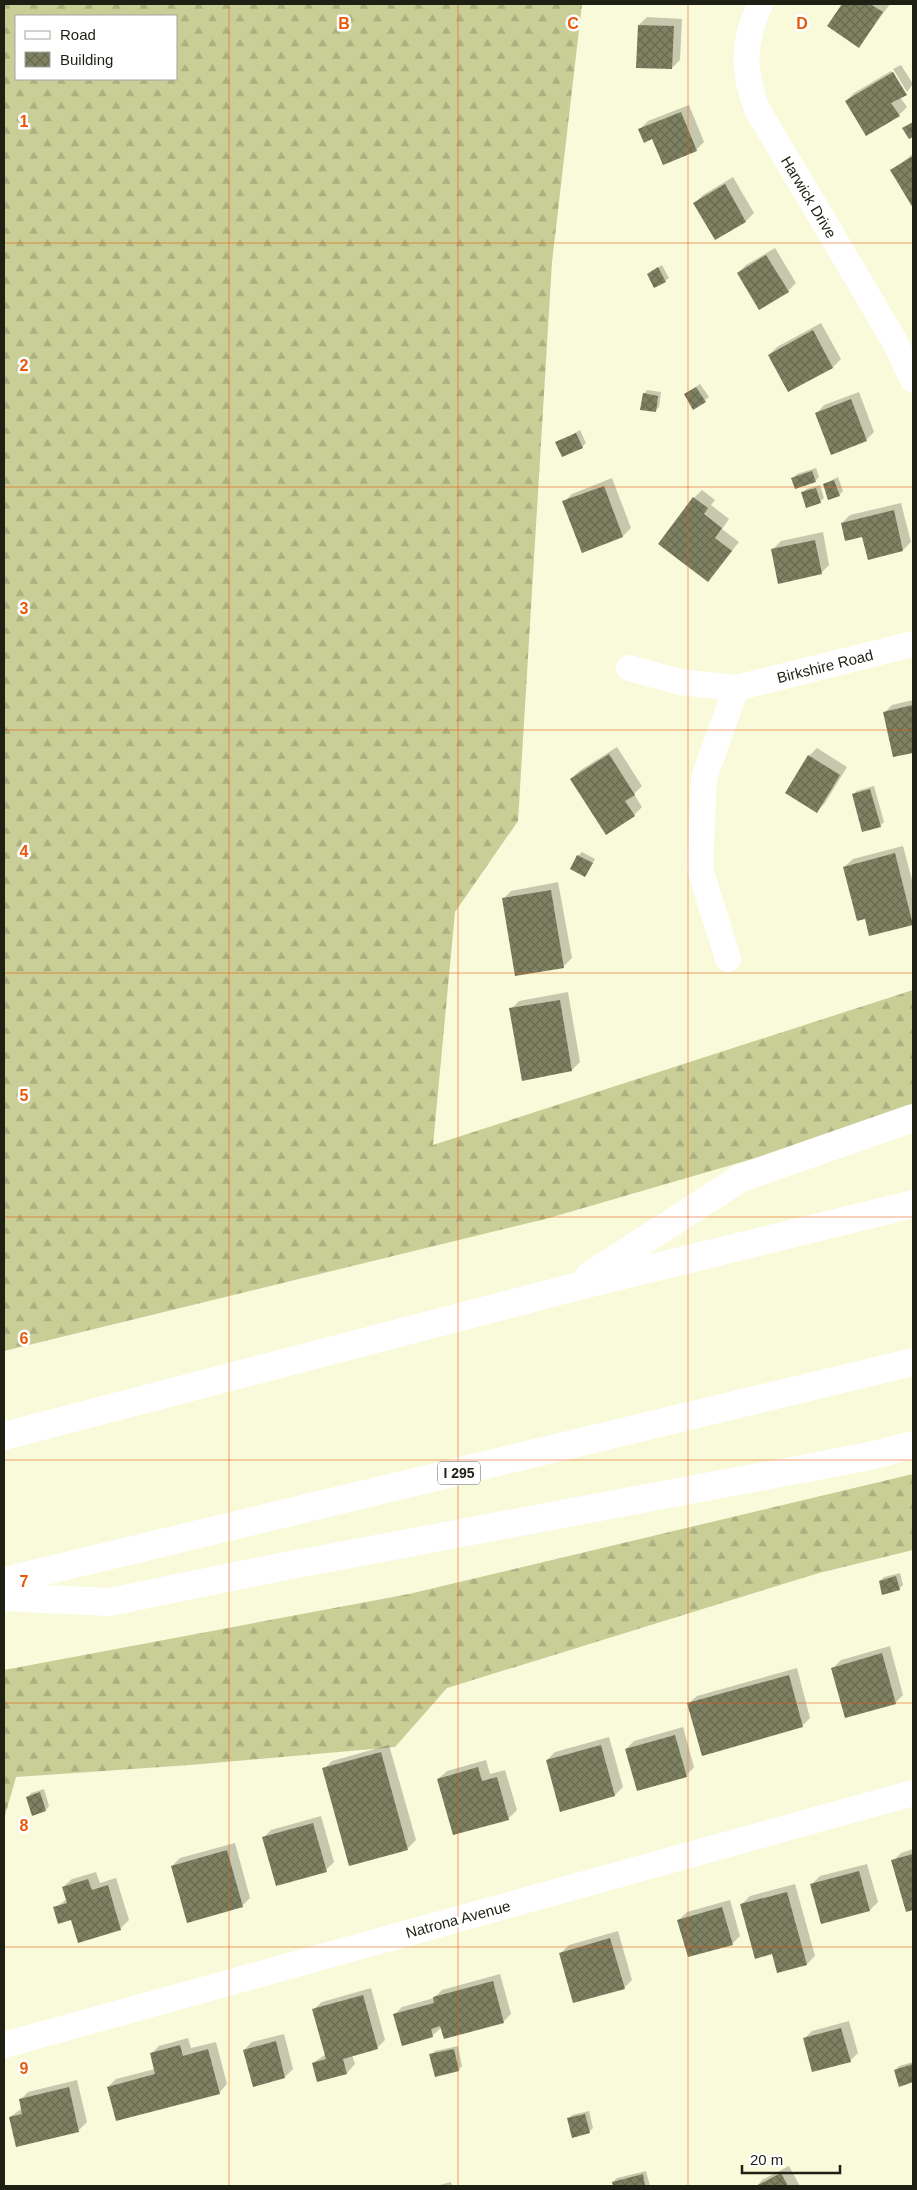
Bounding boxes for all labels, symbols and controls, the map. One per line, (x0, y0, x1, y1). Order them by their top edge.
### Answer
legend (15, 15, 178, 80)
text: B (338, 15, 350, 32)
text: C (567, 15, 579, 32)
text: D (796, 15, 808, 32)
text: Road (60, 26, 96, 43)
text: Building (60, 51, 113, 68)
text: 1 (20, 113, 29, 130)
street label: Harwick Drive (778, 153, 840, 241)
text: 2 (20, 357, 29, 374)
text: 3 (20, 600, 29, 617)
street label: Birkshire Road (775, 646, 875, 686)
text: 4 (20, 843, 29, 860)
text: 5 (20, 1087, 29, 1104)
text: 6 (20, 1330, 29, 1347)
road number: I 295 (438, 1462, 480, 1485)
text: 7 (20, 1573, 29, 1590)
text: 8 (20, 1817, 29, 1834)
street label: Natrona Avenue (404, 1897, 512, 1941)
text: 9 (20, 2060, 29, 2077)
scale bar (742, 2142, 840, 2174)
text: 20 m (750, 2151, 783, 2168)

